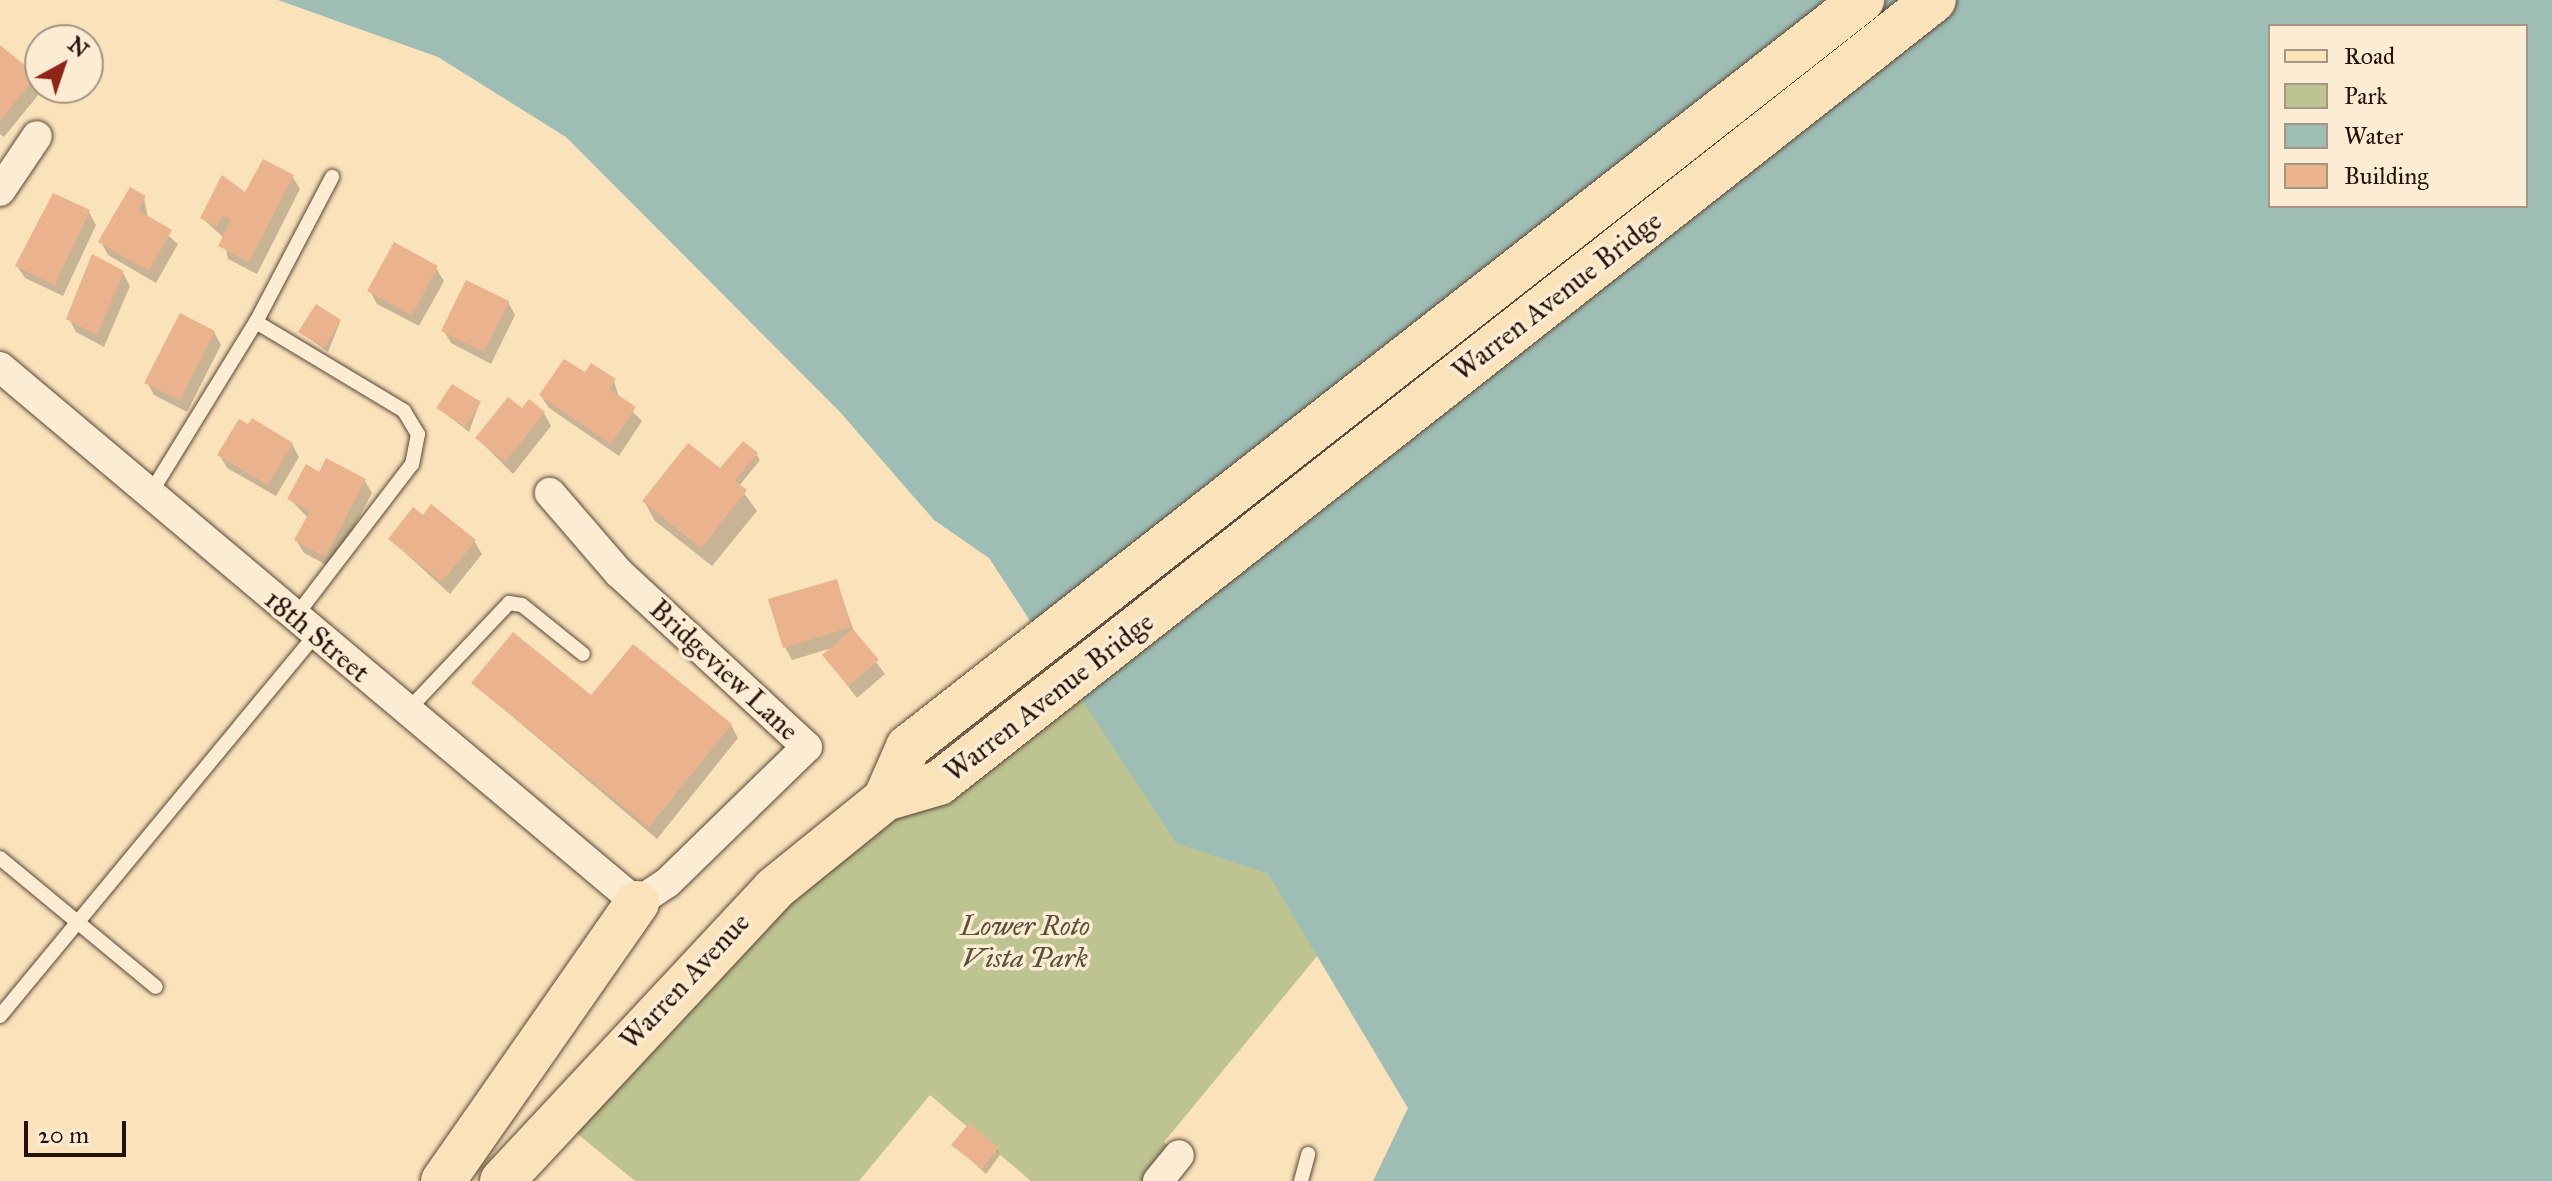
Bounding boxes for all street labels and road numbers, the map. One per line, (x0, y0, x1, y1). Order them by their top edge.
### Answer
street label: Warren Avenue Bridge (1446, 204, 1668, 388)
street label: 18th Street (258, 582, 376, 690)
street label: Bridgeview Lane (642, 592, 806, 748)
street label: Warren Avenue Bridge (938, 605, 1160, 789)
street label: Warren Avenue (613, 906, 757, 1056)

